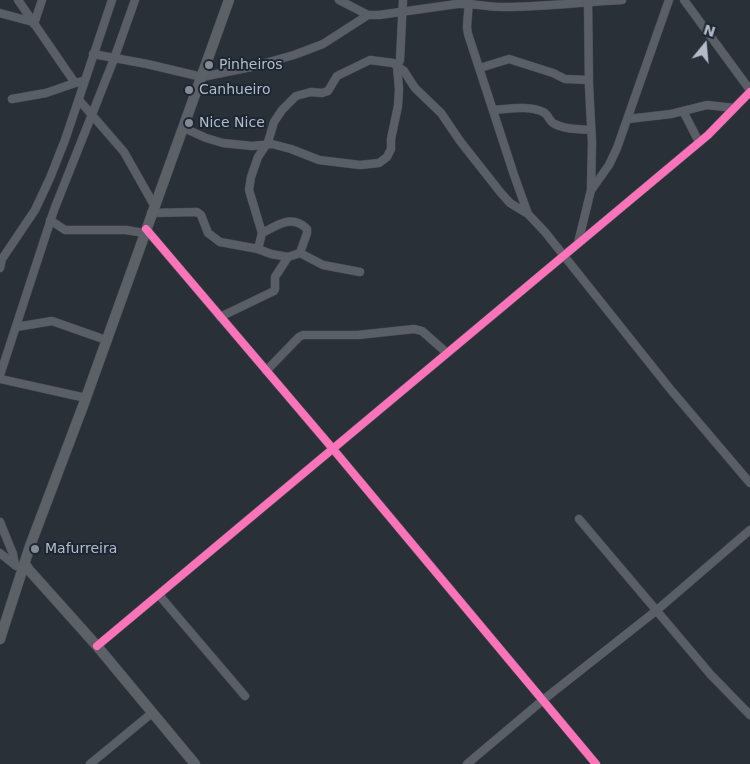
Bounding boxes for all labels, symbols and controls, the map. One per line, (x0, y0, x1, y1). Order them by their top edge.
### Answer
north arrow (680, 20, 730, 70)
text: N (701, 21, 717, 40)
place label: Pinheiros (219, 57, 283, 73)
marker: Pinheiros (203, 59, 215, 71)
place label: Canhueiro (199, 82, 270, 98)
marker: Canhueiro (183, 84, 195, 96)
place label: Nice Nice (199, 115, 265, 131)
marker: Nice Nice (183, 117, 195, 129)
place label: Mafurreira (45, 541, 117, 557)
marker: Mafurreira (29, 543, 41, 555)

